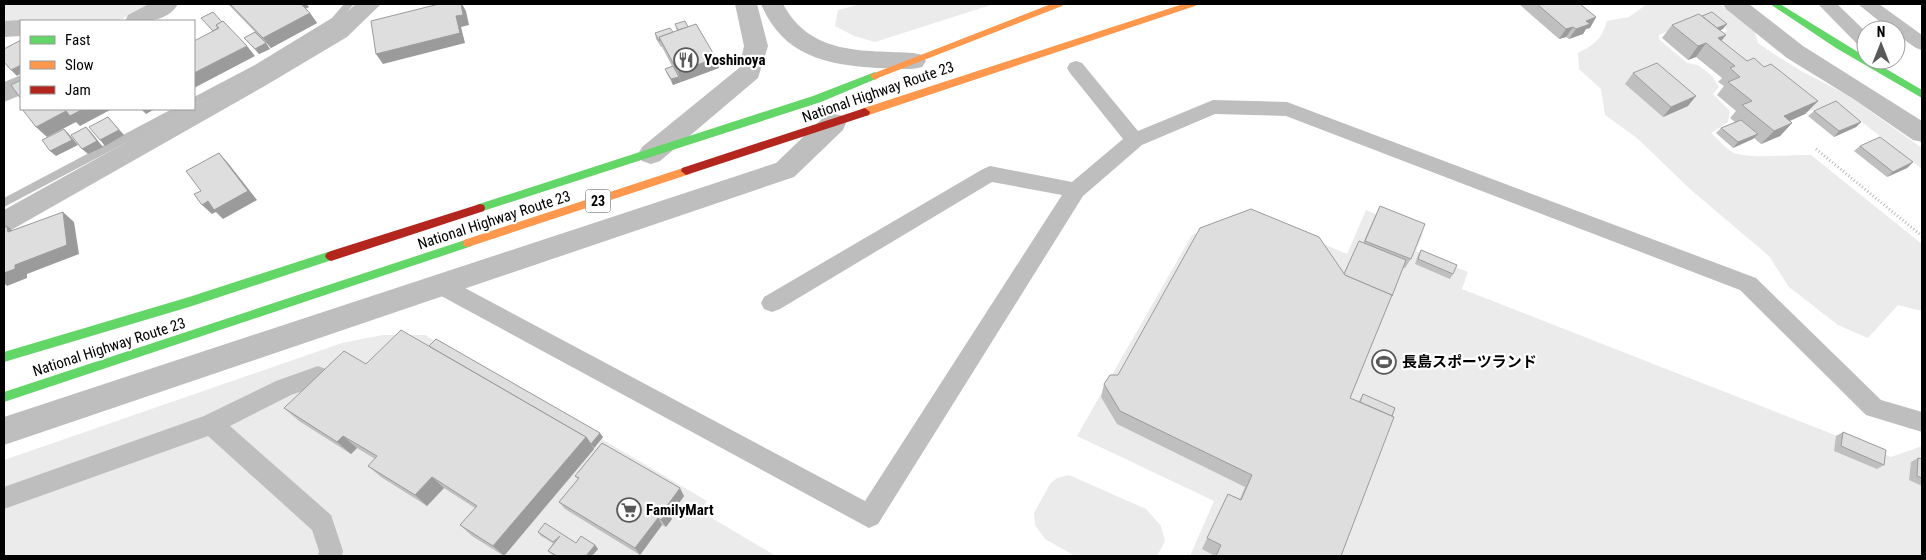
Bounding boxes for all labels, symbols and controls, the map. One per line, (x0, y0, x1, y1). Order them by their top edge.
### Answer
legend (20, 20, 195, 110)
north arrow (1856, 20, 1906, 70)
text: N (1877, 24, 1885, 40)
text: Fast (65, 31, 90, 49)
restaurant icon: Yoshinoya (673, 47, 699, 73)
place label: Yoshinoya (704, 51, 765, 69)
text: Slow (65, 56, 94, 74)
street label: National Highway Route 23 (800, 58, 956, 126)
text: Jam (65, 81, 91, 99)
street label: National Highway Route 23 (415, 187, 573, 253)
road number: 23 (586, 190, 610, 212)
street label: National Highway Route 23 (30, 314, 188, 380)
sports icon: 長島スポーツランド (1371, 349, 1397, 375)
place label: 長島スポーツランド (1402, 353, 1537, 371)
supermarket icon: FamilyMart (616, 497, 642, 523)
place label: FamilyMart (646, 501, 714, 519)

